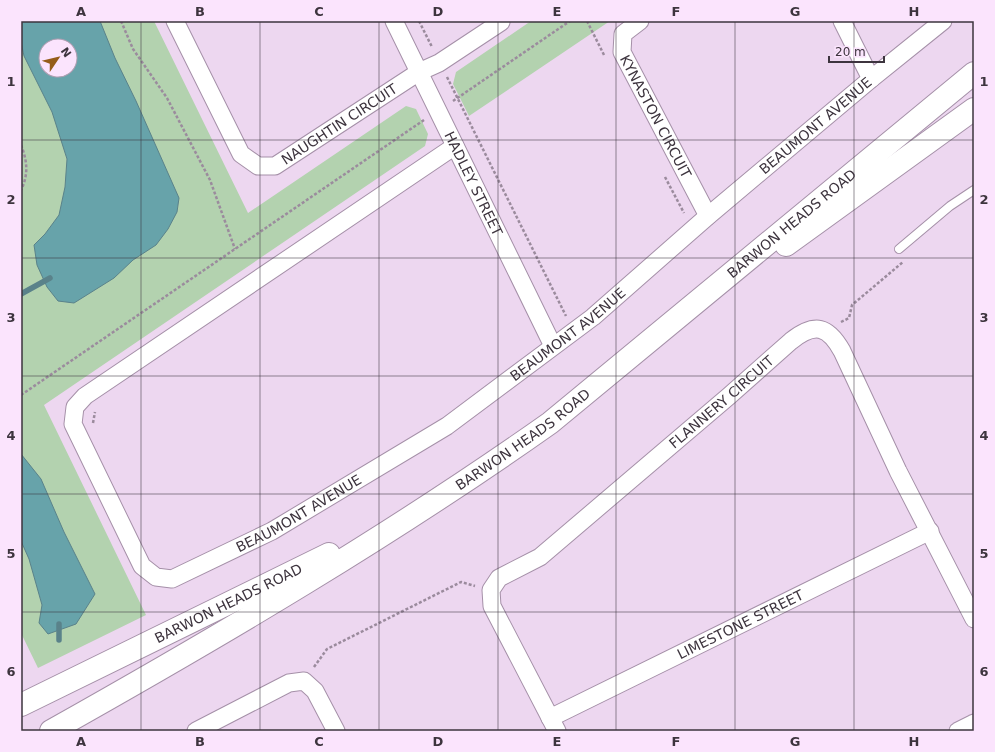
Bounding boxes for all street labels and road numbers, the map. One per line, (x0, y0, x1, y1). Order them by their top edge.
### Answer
street label: KYNASTON CIRCUIT (617, 52, 695, 181)
street label: BEAUMONT AVENUE (756, 74, 875, 177)
street label: NAUGHTIN CIRCUIT (278, 80, 401, 168)
street label: HADLEY STREET (441, 129, 506, 239)
street label: BARWON HEADS ROAD (724, 166, 859, 281)
street label: BEAUMONT AVENUE (507, 284, 629, 384)
street label: FLANNERY CIRCUIT (666, 352, 777, 452)
street label: BARWON HEADS ROAD (453, 385, 593, 493)
street label: BEAUMONT AVENUE (233, 471, 364, 555)
street label: BARWON HEADS ROAD (152, 560, 305, 646)
street label: LIMESTONE STREET (674, 586, 806, 662)

